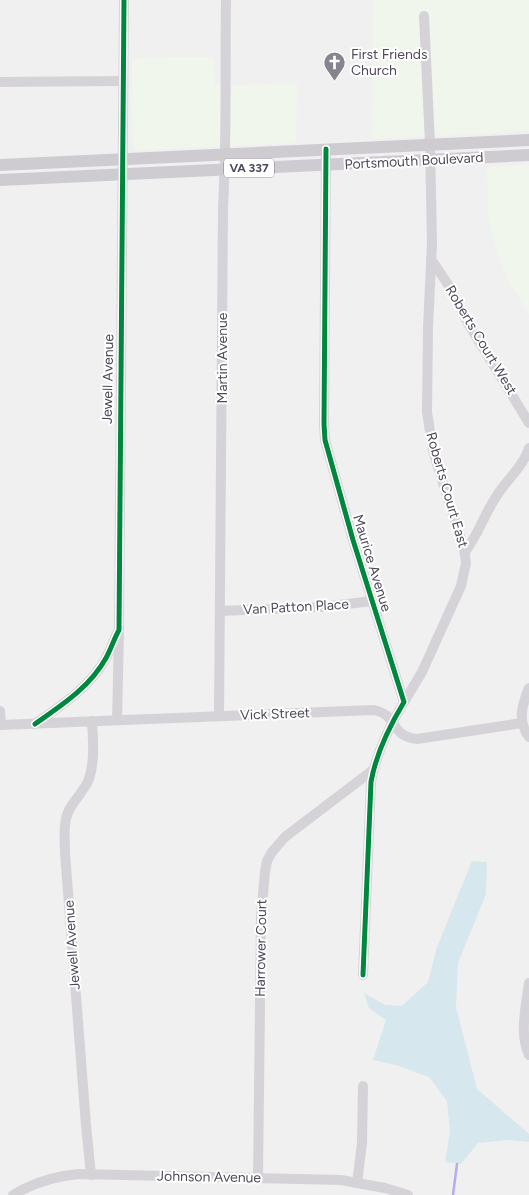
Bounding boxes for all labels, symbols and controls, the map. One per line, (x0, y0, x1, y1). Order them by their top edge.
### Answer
place label: First Friends Church (351, 46, 427, 79)
church icon: First Friends Church (323, 50, 347, 81)
street label: Portsmouth Boulevard (344, 149, 484, 173)
road number: VA 337 (224, 158, 274, 178)
street label: Roberts Court West (442, 282, 520, 398)
street label: Martin Avenue (214, 312, 231, 403)
street label: Jewell Avenue (99, 333, 117, 424)
street label: Roberts Court East (422, 430, 472, 550)
street label: Maurice Avenue (349, 512, 395, 614)
street label: Van Patton Place (243, 596, 350, 618)
street label: Vick Street (240, 704, 310, 724)
street label: Jewell Avenue (60, 899, 84, 991)
street label: Harrower Court (252, 899, 270, 997)
street label: Johnson Avenue (157, 1168, 262, 1186)

